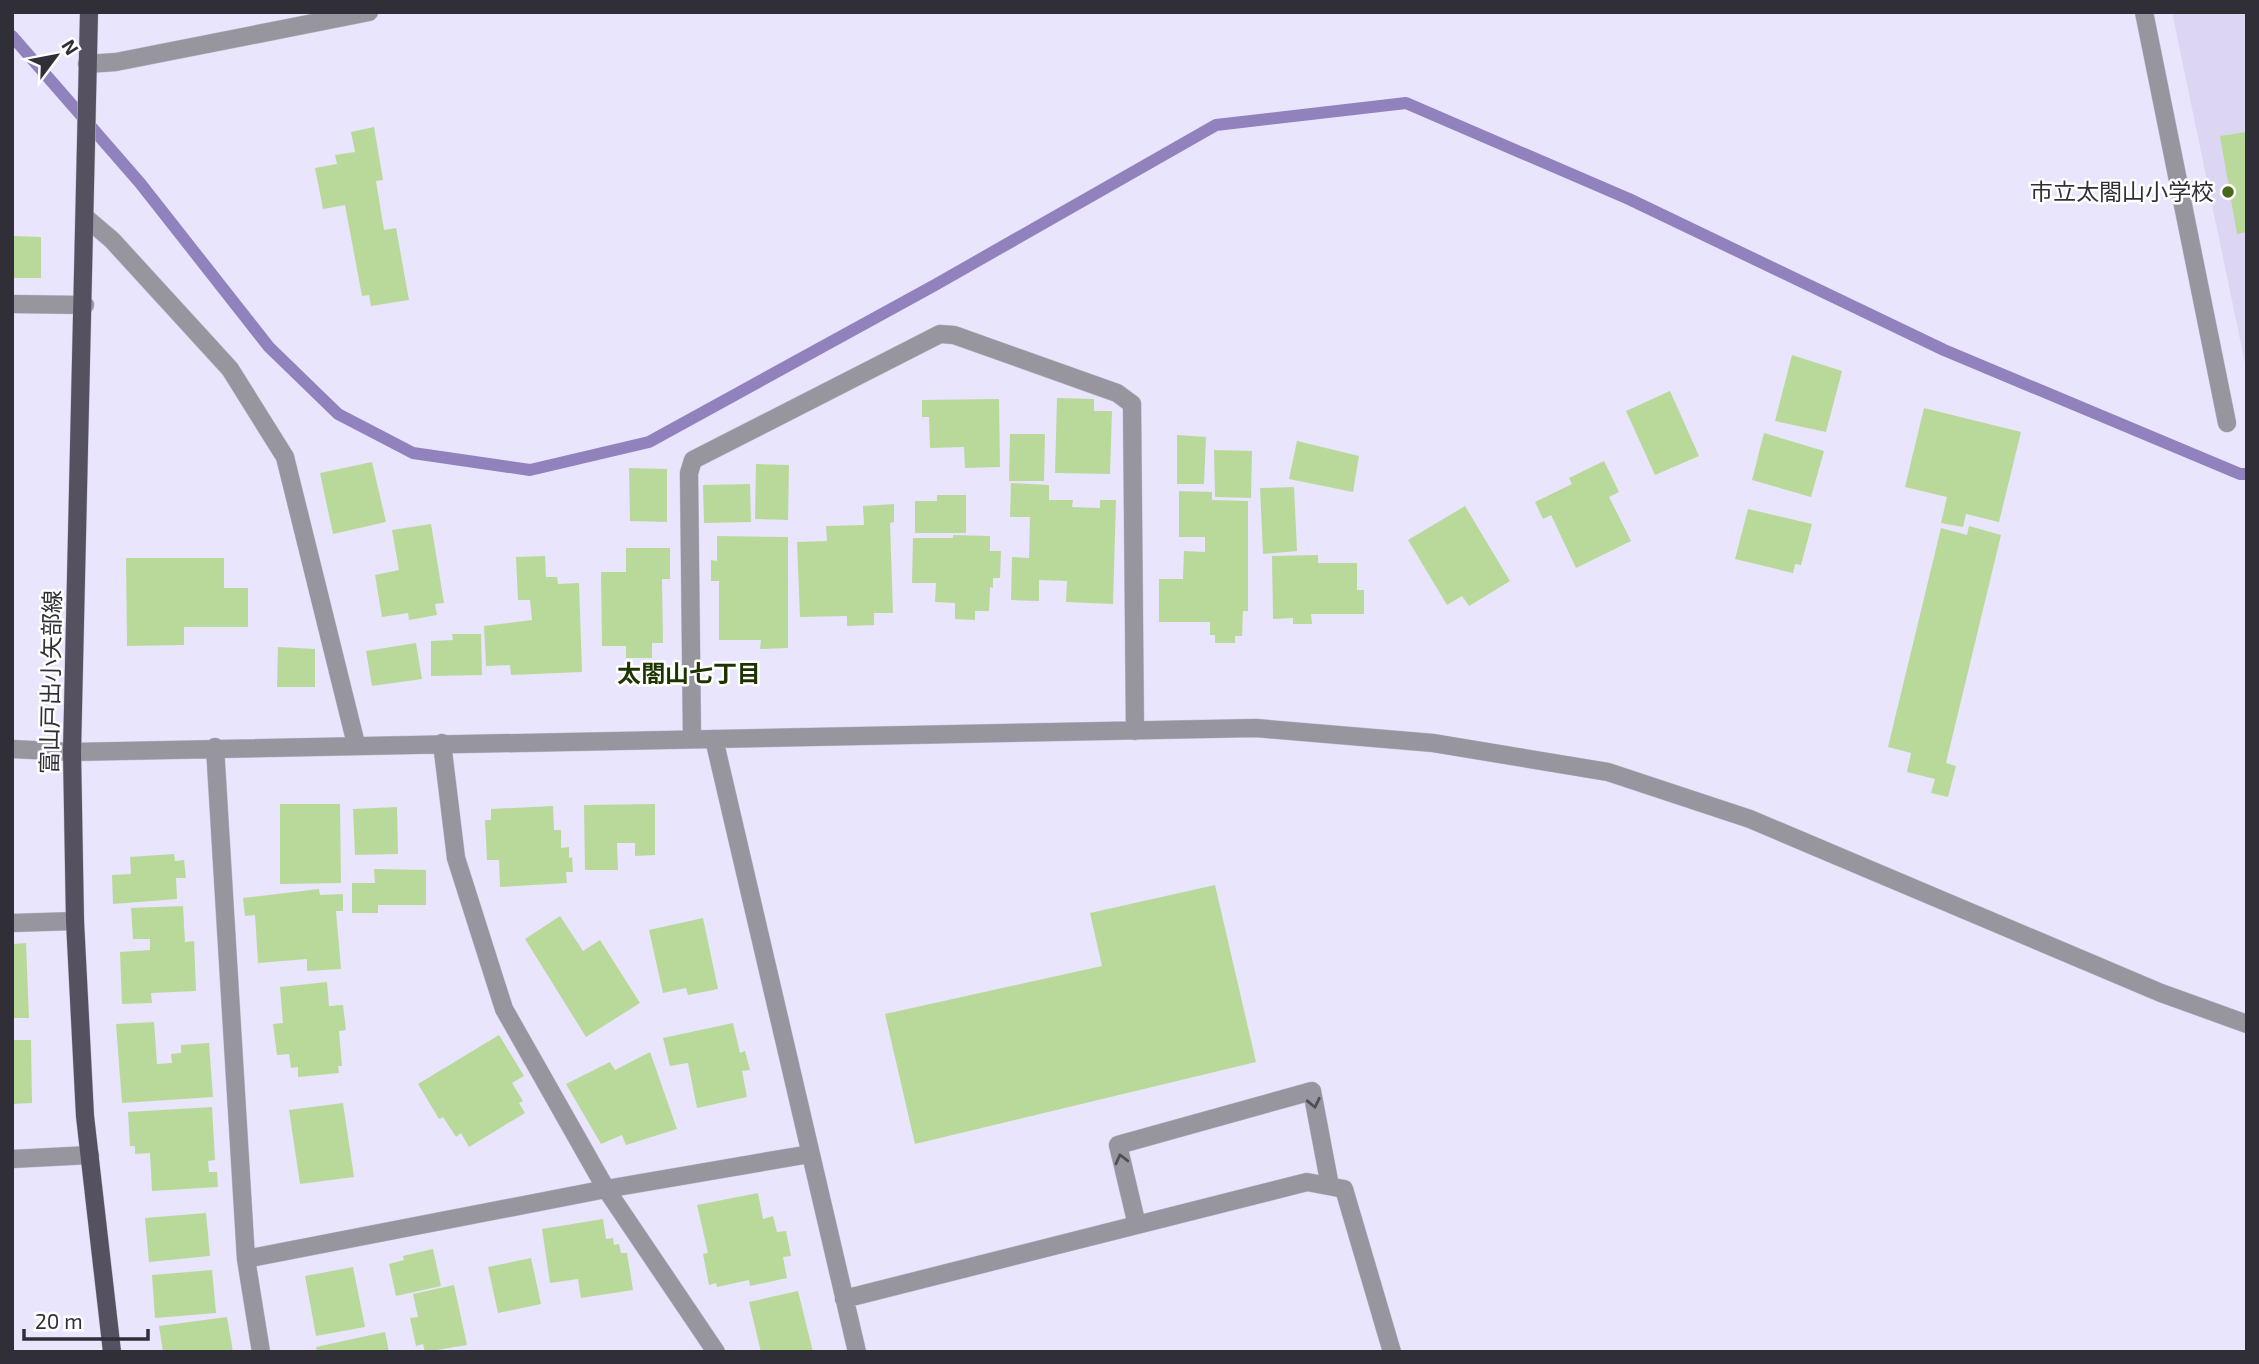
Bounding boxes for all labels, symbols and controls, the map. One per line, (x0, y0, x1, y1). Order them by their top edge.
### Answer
north arrow (21, 21, 91, 91)
text: N (57, 35, 84, 59)
place label: 市立太閤山小学校 (2030, 177, 2214, 205)
marker: 市立太閤山小学校 (2220, 184, 2236, 200)
street label: 富山戸出小矢部線 (34, 590, 66, 774)
district label: 太閤山七丁目 (617, 658, 761, 687)
one-way arrow (1305, 1097, 1320, 1109)
one-way arrow (1115, 1153, 1129, 1165)
scale bar (24, 1298, 149, 1342)
text: 20 m (35, 1308, 83, 1333)

